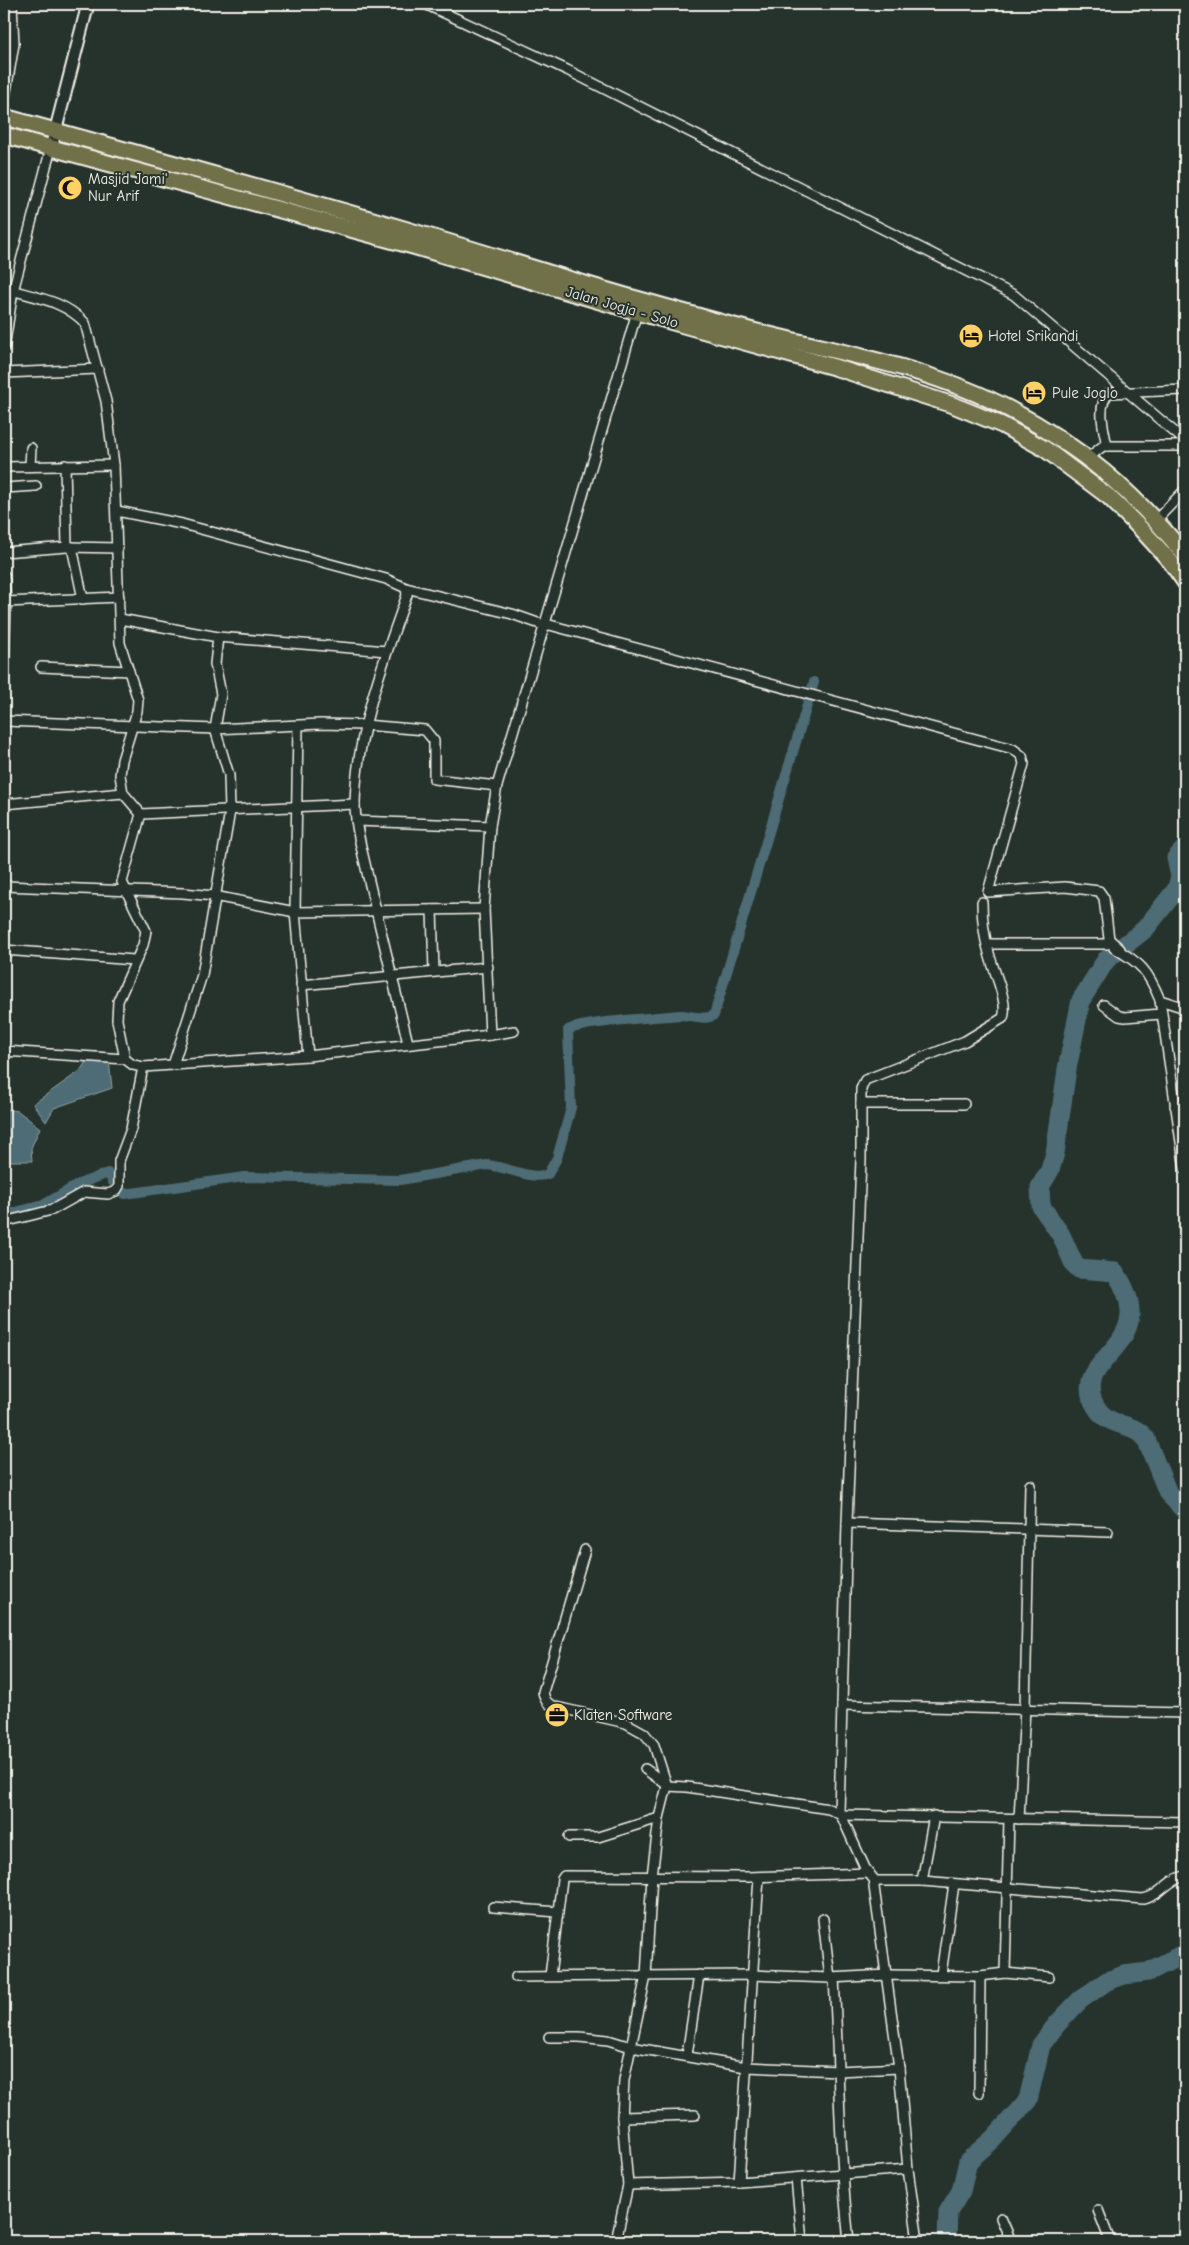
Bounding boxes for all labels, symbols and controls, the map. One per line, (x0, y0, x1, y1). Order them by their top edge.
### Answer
place label: Masjid Jami' Nur Arif (88, 170, 168, 205)
mosque icon: Masjid Jami' Nur Arif (57, 175, 83, 201)
street label: Jalan Jogja - Solo (564, 282, 681, 332)
hotel icon: Hotel Srikandi (958, 323, 984, 349)
place label: Hotel Srikandi (988, 327, 1078, 345)
hotel icon: Pule Joglo (1021, 380, 1047, 406)
place label: Pule Joglo (1052, 384, 1118, 402)
office icon: Klaten Software (544, 1702, 570, 1728)
place label: Klaten Software (574, 1706, 673, 1724)

